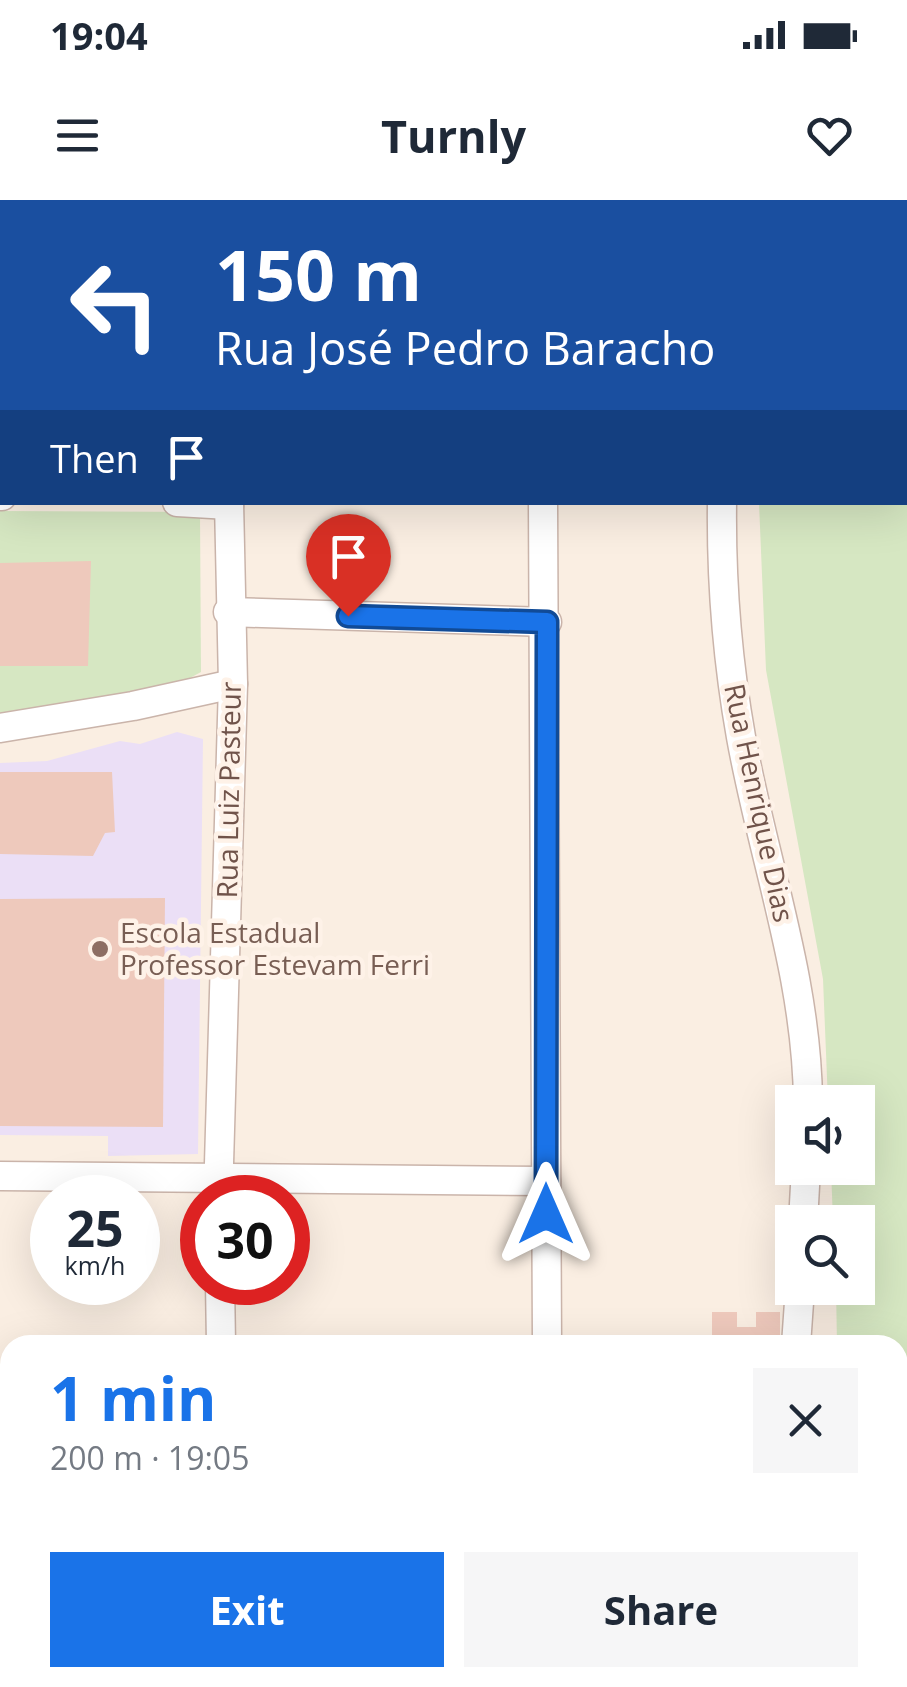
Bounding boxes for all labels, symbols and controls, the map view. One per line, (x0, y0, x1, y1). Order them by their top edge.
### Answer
text: 19:04 (50, 9, 148, 61)
text: Turnly (381, 105, 526, 166)
icon: menu (50, 108, 105, 163)
icon: heart (802, 108, 857, 163)
text: 150 m (215, 226, 422, 322)
icon: left (50, 240, 180, 370)
text: Rua José Pedro Baracho (215, 317, 715, 378)
icon: arrive (159, 430, 214, 485)
text: Then (50, 432, 139, 484)
pin (306, 514, 391, 617)
icon: arrive (321, 529, 376, 584)
street label: Rua Henrique Dias (716, 680, 804, 926)
street label: Rua Luiz Pasteur (207, 681, 249, 899)
place label: Escola Estadual Professor Estevam Ferri (120, 913, 430, 983)
marker: Escola Estadual Professor Estevam Ferri (89, 938, 111, 960)
map controls (775, 1085, 875, 1305)
button: sound (775, 1085, 875, 1185)
position arrow (494, 1162, 598, 1266)
speed limit sign: 30 (180, 1175, 310, 1305)
text: 25 (66, 1194, 124, 1262)
button: search (775, 1205, 875, 1305)
text: km/h (65, 1248, 125, 1282)
text: 1 min (50, 1357, 217, 1439)
button: close (753, 1368, 858, 1473)
text: 200 m · 19:05 (50, 1436, 249, 1479)
button: Exit (50, 1552, 444, 1667)
button: Share (464, 1552, 858, 1667)

